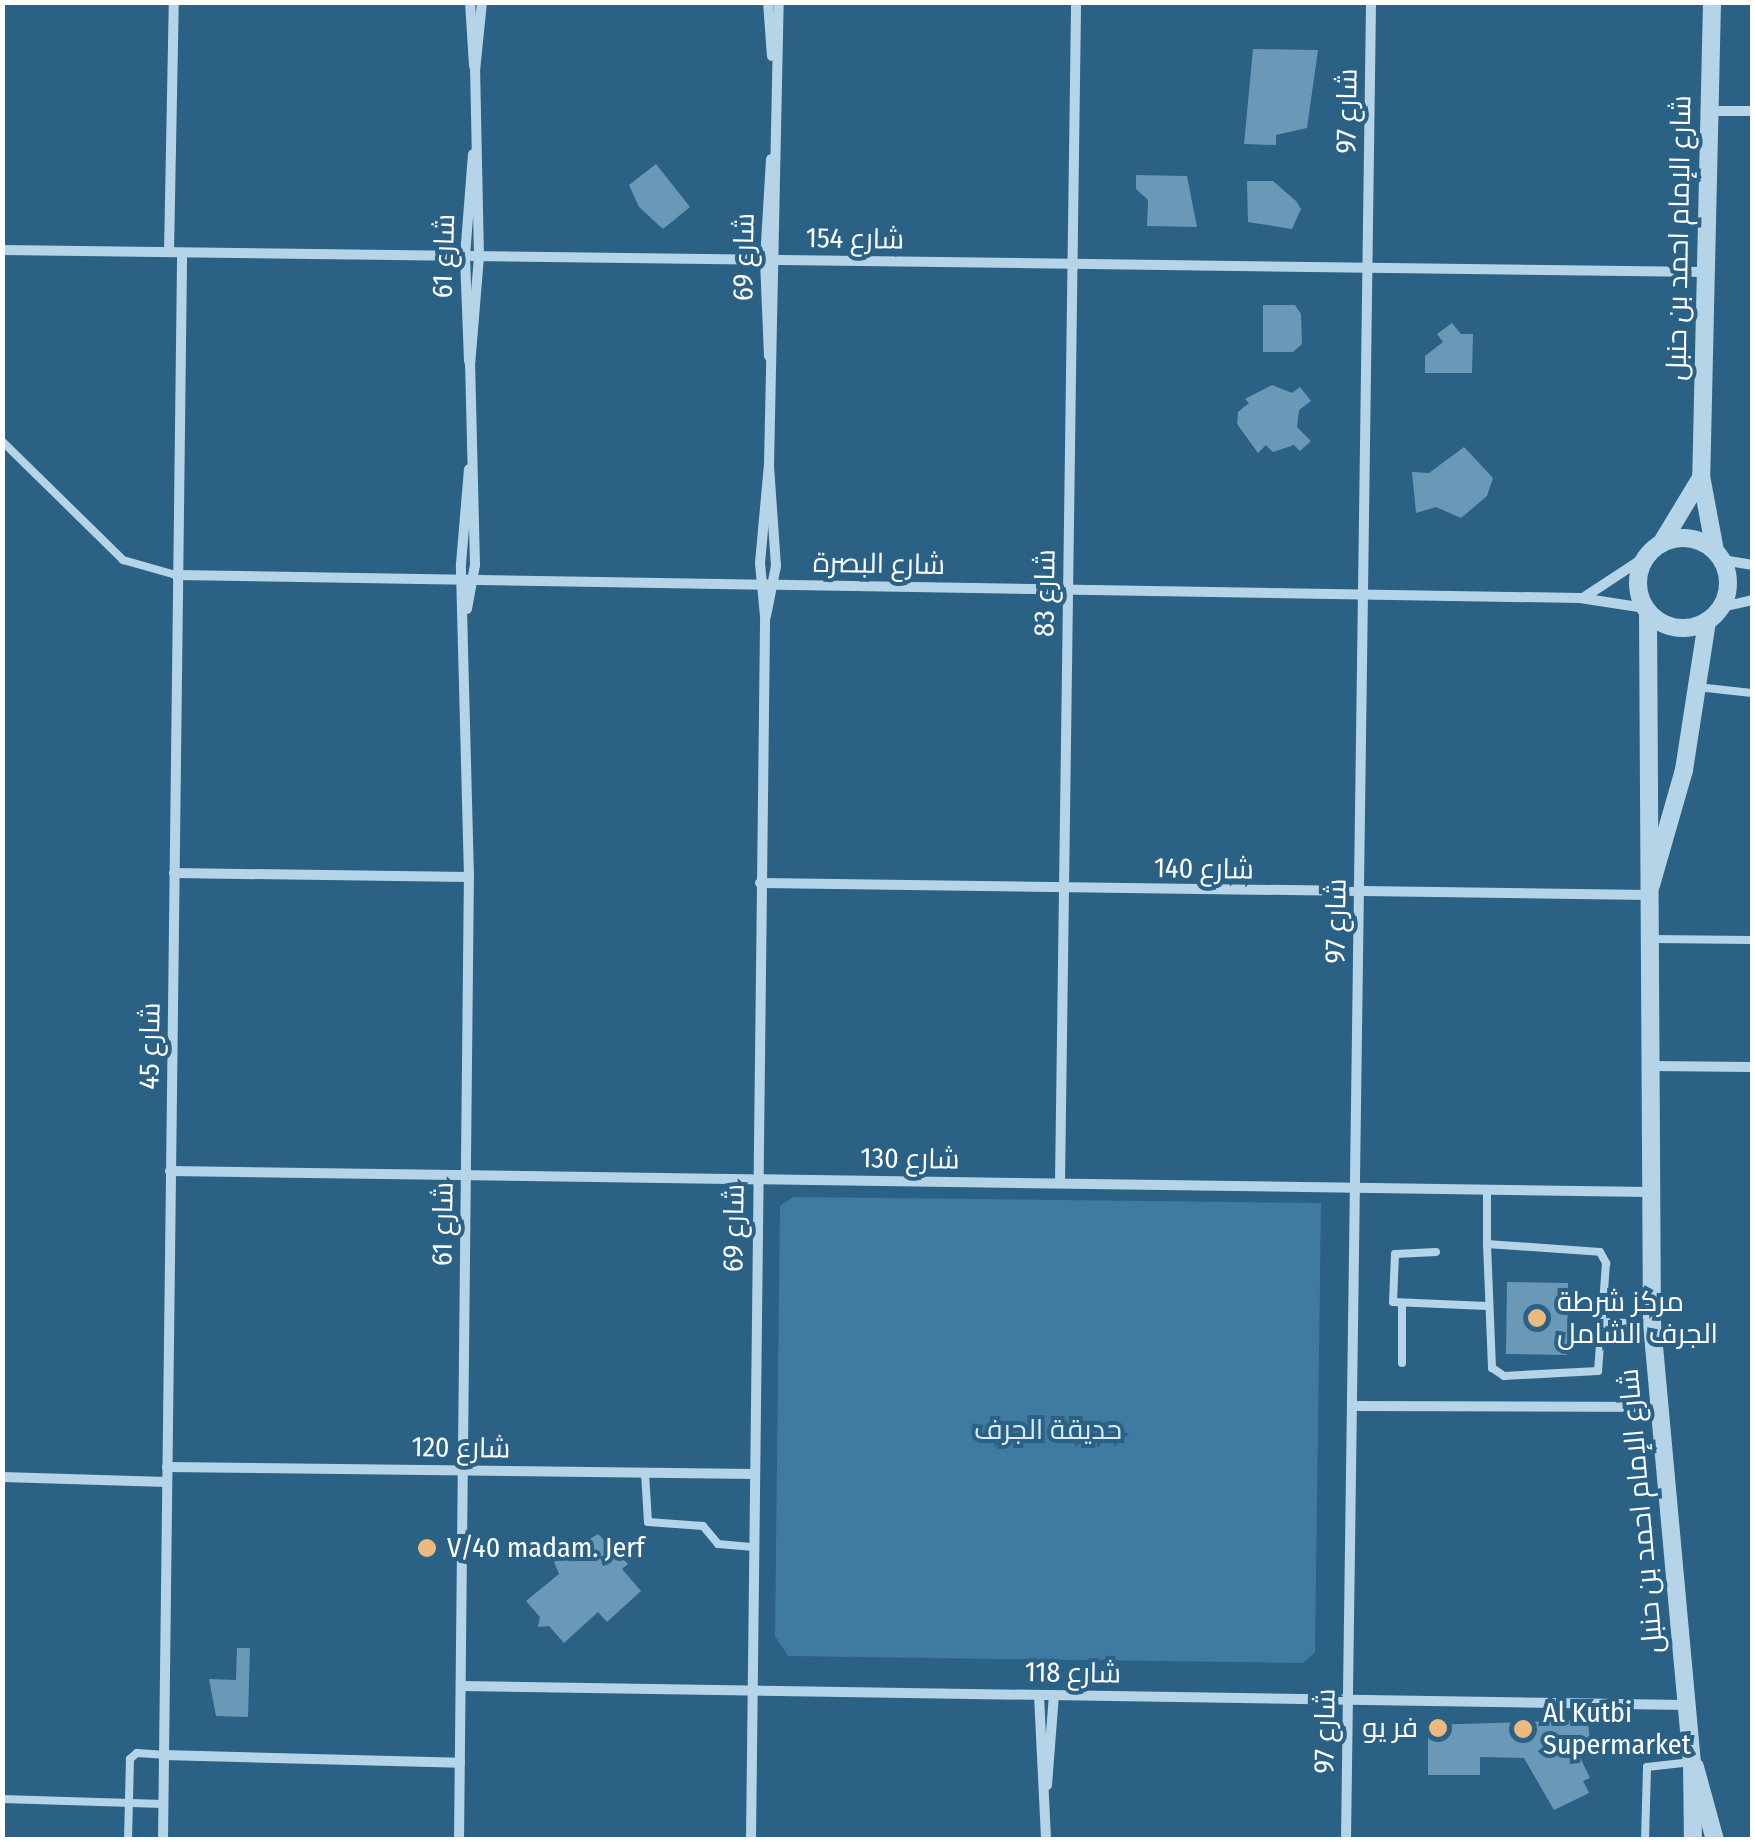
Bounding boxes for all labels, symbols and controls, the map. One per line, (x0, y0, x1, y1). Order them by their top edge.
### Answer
street label: شارع 97 (1329, 68, 1365, 154)
street label: شارع الإمام احمد بن حنبل (1660, 95, 1698, 381)
street label: شارع 61 (426, 213, 462, 299)
street label: شارع 69 (726, 213, 762, 301)
street label: شارع 154 (806, 221, 904, 257)
street label: شارع البصرة (813, 546, 945, 582)
street label: شارع 83 (1027, 549, 1063, 637)
street label: شارع 140 (1154, 851, 1254, 887)
street label: شارع 97 (1318, 878, 1354, 964)
street label: شارع 45 (132, 1002, 168, 1090)
street label: شارع 130 (860, 1141, 960, 1177)
street label: شارع 61 (425, 1182, 461, 1266)
street label: شارع 69 (716, 1184, 752, 1272)
place label: مركز شرطة الجرف الشامل (1557, 1285, 1718, 1351)
marker: مركز شرطة الجرف الشامل (1526, 1307, 1548, 1329)
street label: شارع الإمام احمد بن حنبل (1612, 1367, 1670, 1655)
park label: حديقة الجرف (974, 1413, 1122, 1447)
street label: شارع 120 (411, 1430, 511, 1466)
place label: V/40 madam. Jerf (447, 1531, 645, 1565)
marker: V/40 madam. Jerf (416, 1537, 438, 1559)
street label: شارع 118 (1025, 1655, 1121, 1691)
street label: شارع 97 (1307, 1688, 1343, 1774)
place label: Al Kutbi Supermarket (1543, 1696, 1691, 1762)
place label: فر يو (1362, 1711, 1418, 1745)
marker: فر يو (1427, 1717, 1449, 1739)
marker: Al Kutbi Supermarket (1512, 1718, 1534, 1740)

